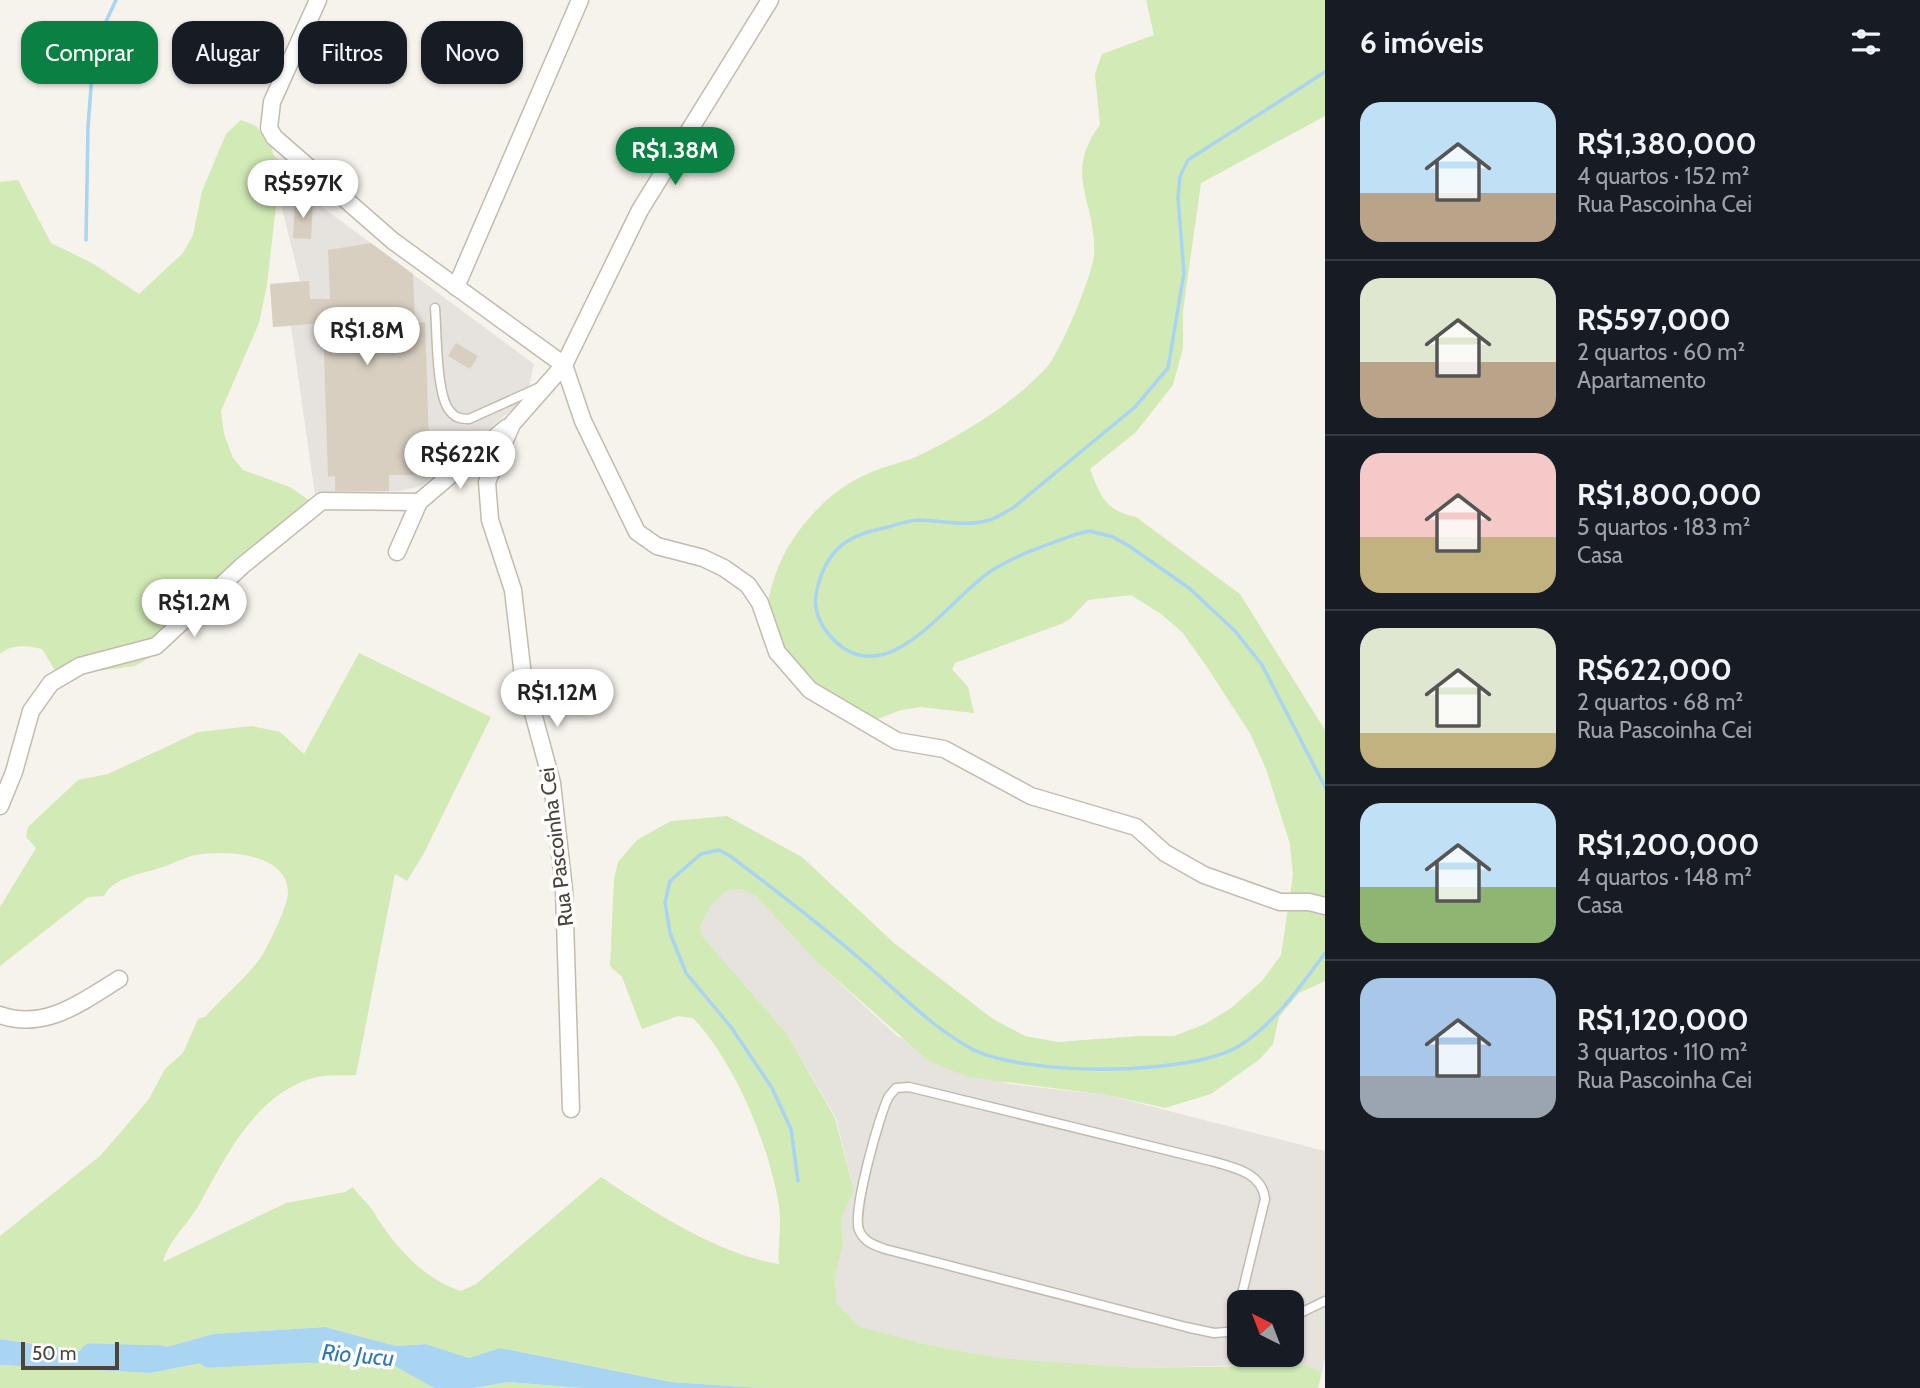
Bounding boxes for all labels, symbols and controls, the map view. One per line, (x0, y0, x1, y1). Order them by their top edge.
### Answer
chip: Comprar (21, 21, 158, 84)
chip: Alugar (172, 21, 284, 84)
chip: Filtros (298, 21, 407, 84)
chip: Novo (421, 21, 523, 84)
icon: filters (1847, 23, 1885, 61)
text: 6 imóveis (1360, 24, 1484, 61)
text: R$1,380,000 (1577, 125, 1757, 162)
pin: R$1.38M (610, 128, 740, 187)
icon: home (1416, 130, 1500, 214)
text: R$1.38M (632, 136, 718, 164)
pin: R$597K (246, 160, 360, 220)
text: 4 quartos · 152 m² (1577, 162, 1749, 190)
text: R$597K (263, 169, 343, 197)
text: Rua Pascoinha Cei (1577, 190, 1752, 218)
text: R$597,000 (1577, 301, 1731, 338)
icon: home (1416, 306, 1500, 390)
pin: R$1.8M (310, 308, 424, 367)
text: R$1.8M (330, 316, 404, 344)
text: 2 quartos · 60 m² (1577, 338, 1745, 366)
text: Apartamento (1577, 366, 1706, 394)
pin: R$622K (403, 432, 517, 491)
text: R$622K (420, 440, 500, 468)
text: R$1,800,000 (1577, 476, 1762, 513)
icon: home (1416, 481, 1500, 565)
text: 5 quartos · 183 m² (1577, 513, 1750, 541)
text: Casa (1577, 541, 1623, 569)
pin: R$1.2M (137, 580, 251, 639)
text: R$1.2M (158, 588, 230, 616)
text: R$622,000 (1577, 651, 1732, 688)
icon: home (1416, 656, 1500, 740)
pin: R$1.12M (492, 670, 622, 729)
text: R$1.12M (517, 678, 597, 706)
text: 2 quartos · 68 m² (1577, 688, 1743, 716)
text: Rua Pascoinha Cei (1577, 716, 1752, 744)
street label: Rua Pascoinha Cei (534, 766, 578, 928)
text: R$1,200,000 (1577, 826, 1759, 863)
icon: home (1416, 831, 1500, 915)
text: 4 quartos · 148 m² (1577, 863, 1752, 891)
text: Casa (1577, 891, 1623, 919)
text: R$1,120,000 (1577, 1001, 1749, 1038)
icon: home (1416, 1006, 1500, 1090)
text: 3 quartos · 110 m² (1577, 1038, 1747, 1066)
text: Rua Pascoinha Cei (1577, 1066, 1752, 1094)
north arrow (1227, 1290, 1304, 1367)
map controls (1227, 1290, 1304, 1367)
water label: Rio Jucu (321, 1338, 395, 1372)
scale bar (21, 1339, 119, 1371)
text: 50 m (32, 1342, 76, 1365)

